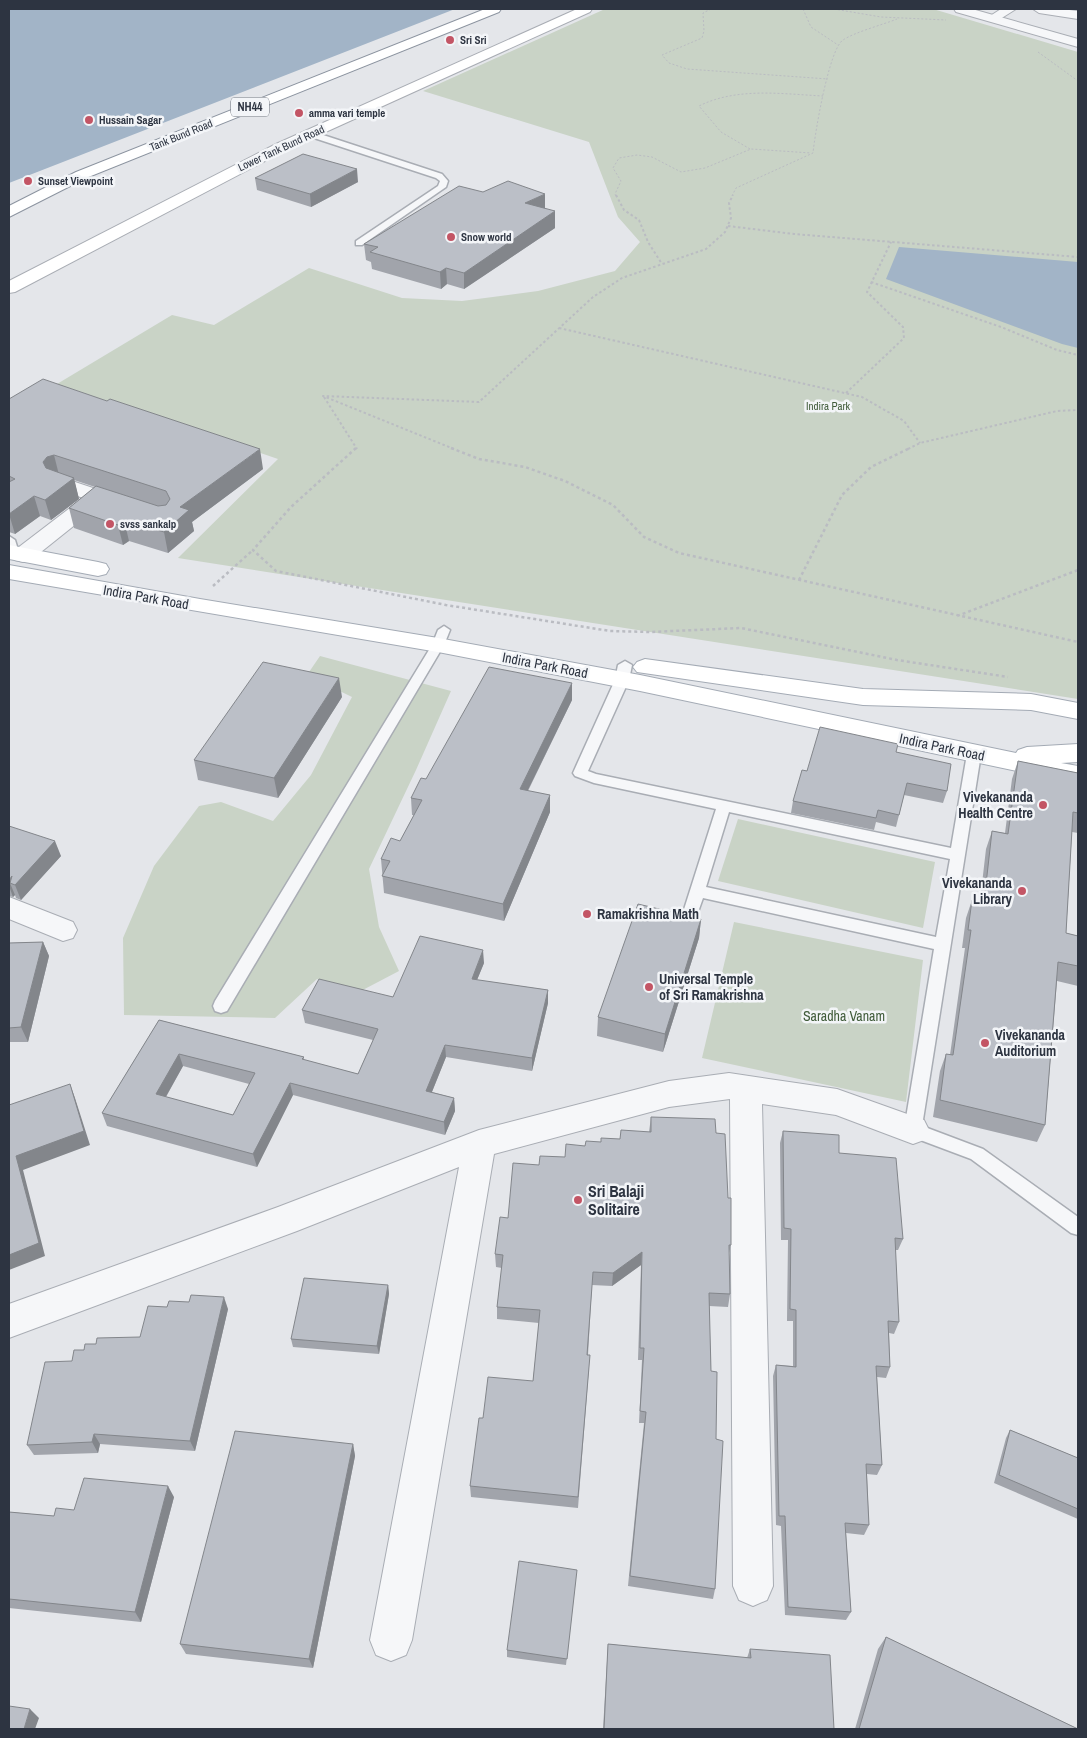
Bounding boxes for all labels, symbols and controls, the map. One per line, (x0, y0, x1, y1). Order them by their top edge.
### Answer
place label: Sri Sri (460, 33, 487, 47)
marker: Sri Sri (444, 34, 456, 46)
road number: NH44 (231, 98, 269, 116)
place label: amma vari temple (309, 106, 385, 120)
marker: amma vari temple (293, 107, 305, 119)
place label: Hussain Sagar (99, 113, 162, 127)
marker: Hussain Sagar (83, 114, 95, 126)
street label: Tank Bund Road (147, 116, 215, 154)
street label: Lower Tank Bund Road (236, 122, 326, 174)
place label: Sunset Viewpoint (38, 174, 113, 188)
marker: Sunset Viewpoint (22, 175, 34, 187)
place label: Snow world (461, 230, 512, 244)
marker: Snow world (445, 231, 457, 243)
park label: Indira Park (806, 399, 851, 413)
place label: svss sankalp (120, 517, 177, 531)
marker: svss sankalp (104, 518, 116, 530)
street label: Indira Park Road (102, 581, 190, 613)
street label: Indira Park Road (501, 648, 589, 682)
street label: Indira Park Road (898, 729, 986, 765)
place label: Vivekananda Health Centre (958, 788, 1034, 822)
marker: Vivekananda Health Centre (1037, 799, 1049, 811)
place label: Vivekananda Library (942, 874, 1013, 908)
marker: Vivekananda Library (1016, 885, 1028, 897)
place label: Ramakrishna Math (597, 905, 699, 923)
marker: Ramakrishna Math (581, 908, 593, 920)
place label: Universal Temple of Sri Ramakrishna (659, 970, 764, 1004)
marker: Universal Temple of Sri Ramakrishna (643, 981, 655, 993)
park label: Saradha Vanam (803, 1007, 885, 1025)
place label: Vivekananda Auditorium (995, 1026, 1066, 1060)
marker: Vivekananda Auditorium (979, 1037, 991, 1049)
place label: Sri Balaji Solitaire (588, 1180, 644, 1220)
marker: Sri Balaji Solitaire (572, 1194, 584, 1206)

